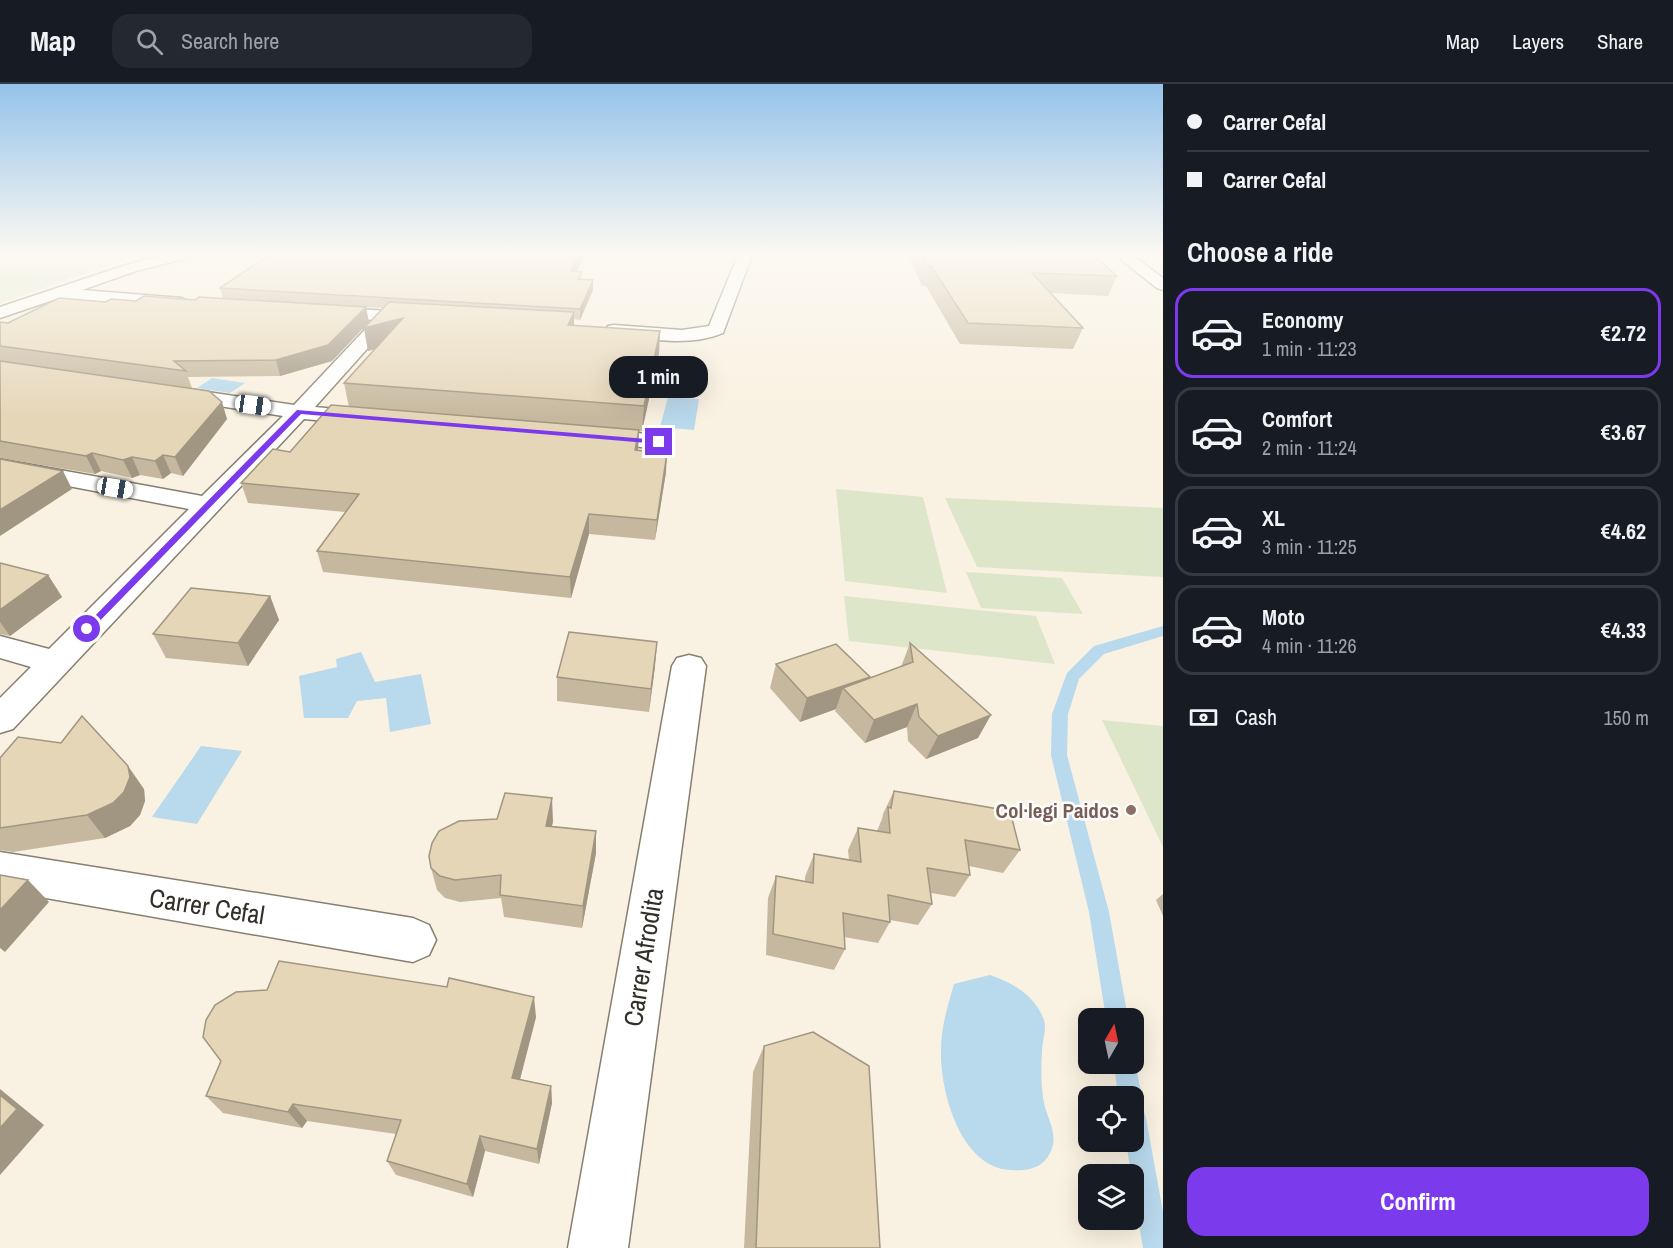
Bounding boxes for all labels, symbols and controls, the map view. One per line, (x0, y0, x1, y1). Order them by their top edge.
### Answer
search box (112, 14, 532, 68)
text: Map (30, 22, 76, 60)
icon: search (133, 25, 166, 58)
text: Search here (181, 26, 279, 56)
text: Map (1446, 27, 1479, 56)
text: Layers (1512, 27, 1564, 56)
text: Share (1597, 27, 1643, 56)
text: Carrer Cefal (1223, 107, 1326, 137)
text: Carrer Cefal (1223, 165, 1326, 195)
text: Choose a ride (1187, 234, 1333, 270)
text: Economy (1262, 305, 1343, 335)
icon: car (1190, 306, 1244, 360)
text: €2.72 (1601, 318, 1646, 348)
text: 1 min · 11:23 (1262, 335, 1357, 362)
callout: 1 min (610, 355, 708, 397)
text: 1 min (637, 363, 680, 390)
car (234, 394, 272, 416)
text: Comfort (1262, 404, 1332, 434)
icon: car (1190, 405, 1244, 459)
text: €3.67 (1601, 417, 1646, 447)
route end (645, 428, 672, 455)
text: 2 min · 11:24 (1262, 434, 1357, 461)
car (96, 476, 134, 500)
text: XL (1262, 503, 1285, 533)
icon: car (1190, 504, 1244, 558)
text: €4.62 (1601, 516, 1646, 546)
text: 3 min · 11:25 (1262, 533, 1357, 560)
text: Moto (1262, 602, 1305, 632)
icon: car (1190, 603, 1244, 657)
route start (73, 615, 100, 642)
text: €4.33 (1601, 615, 1646, 645)
text: 4 min · 11:26 (1262, 632, 1357, 659)
icon: cash (1187, 701, 1220, 734)
text: Cash (1235, 702, 1277, 732)
text: 150 m (1603, 704, 1649, 731)
place label: Col·legi Paidos (996, 796, 1119, 825)
marker: Col·legi Paidos (1124, 803, 1138, 817)
street label: Carrer Cefal (147, 880, 267, 932)
street label: Carrer Afrodita (615, 885, 671, 1029)
north arrow (1078, 1008, 1144, 1074)
map controls (1078, 1008, 1144, 1230)
button: locate (1078, 1086, 1144, 1152)
button: layers (1078, 1164, 1144, 1230)
button: Confirm (1187, 1167, 1649, 1236)

